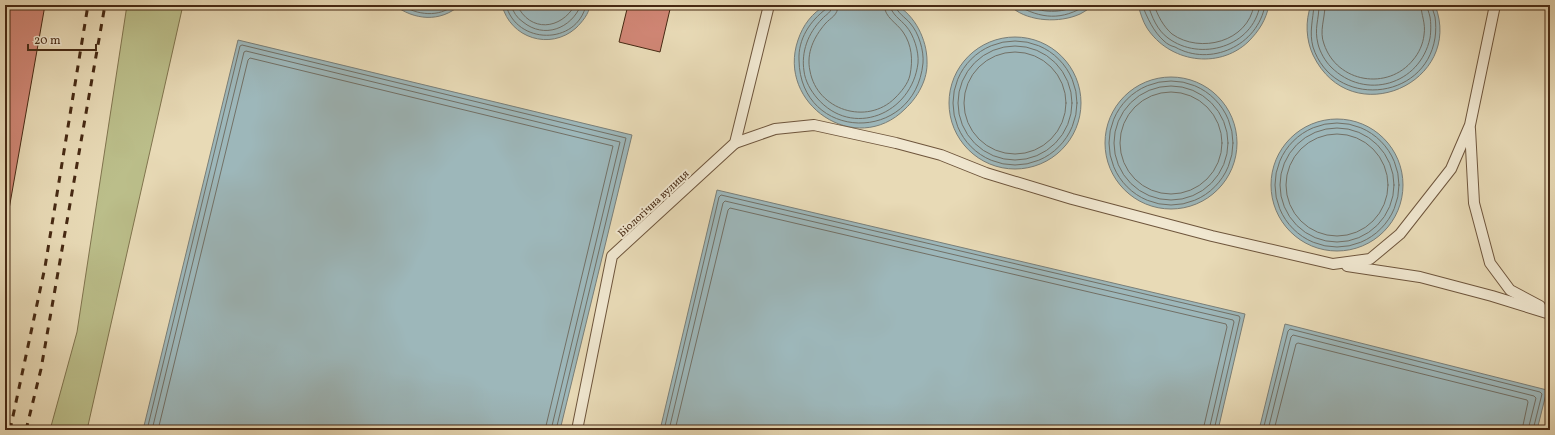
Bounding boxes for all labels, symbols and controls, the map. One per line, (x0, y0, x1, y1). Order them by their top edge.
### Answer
scale bar (28, 26, 96, 52)
text: 20 m (34, 33, 61, 49)
street label: Біологічна вулиця (615, 167, 693, 241)

